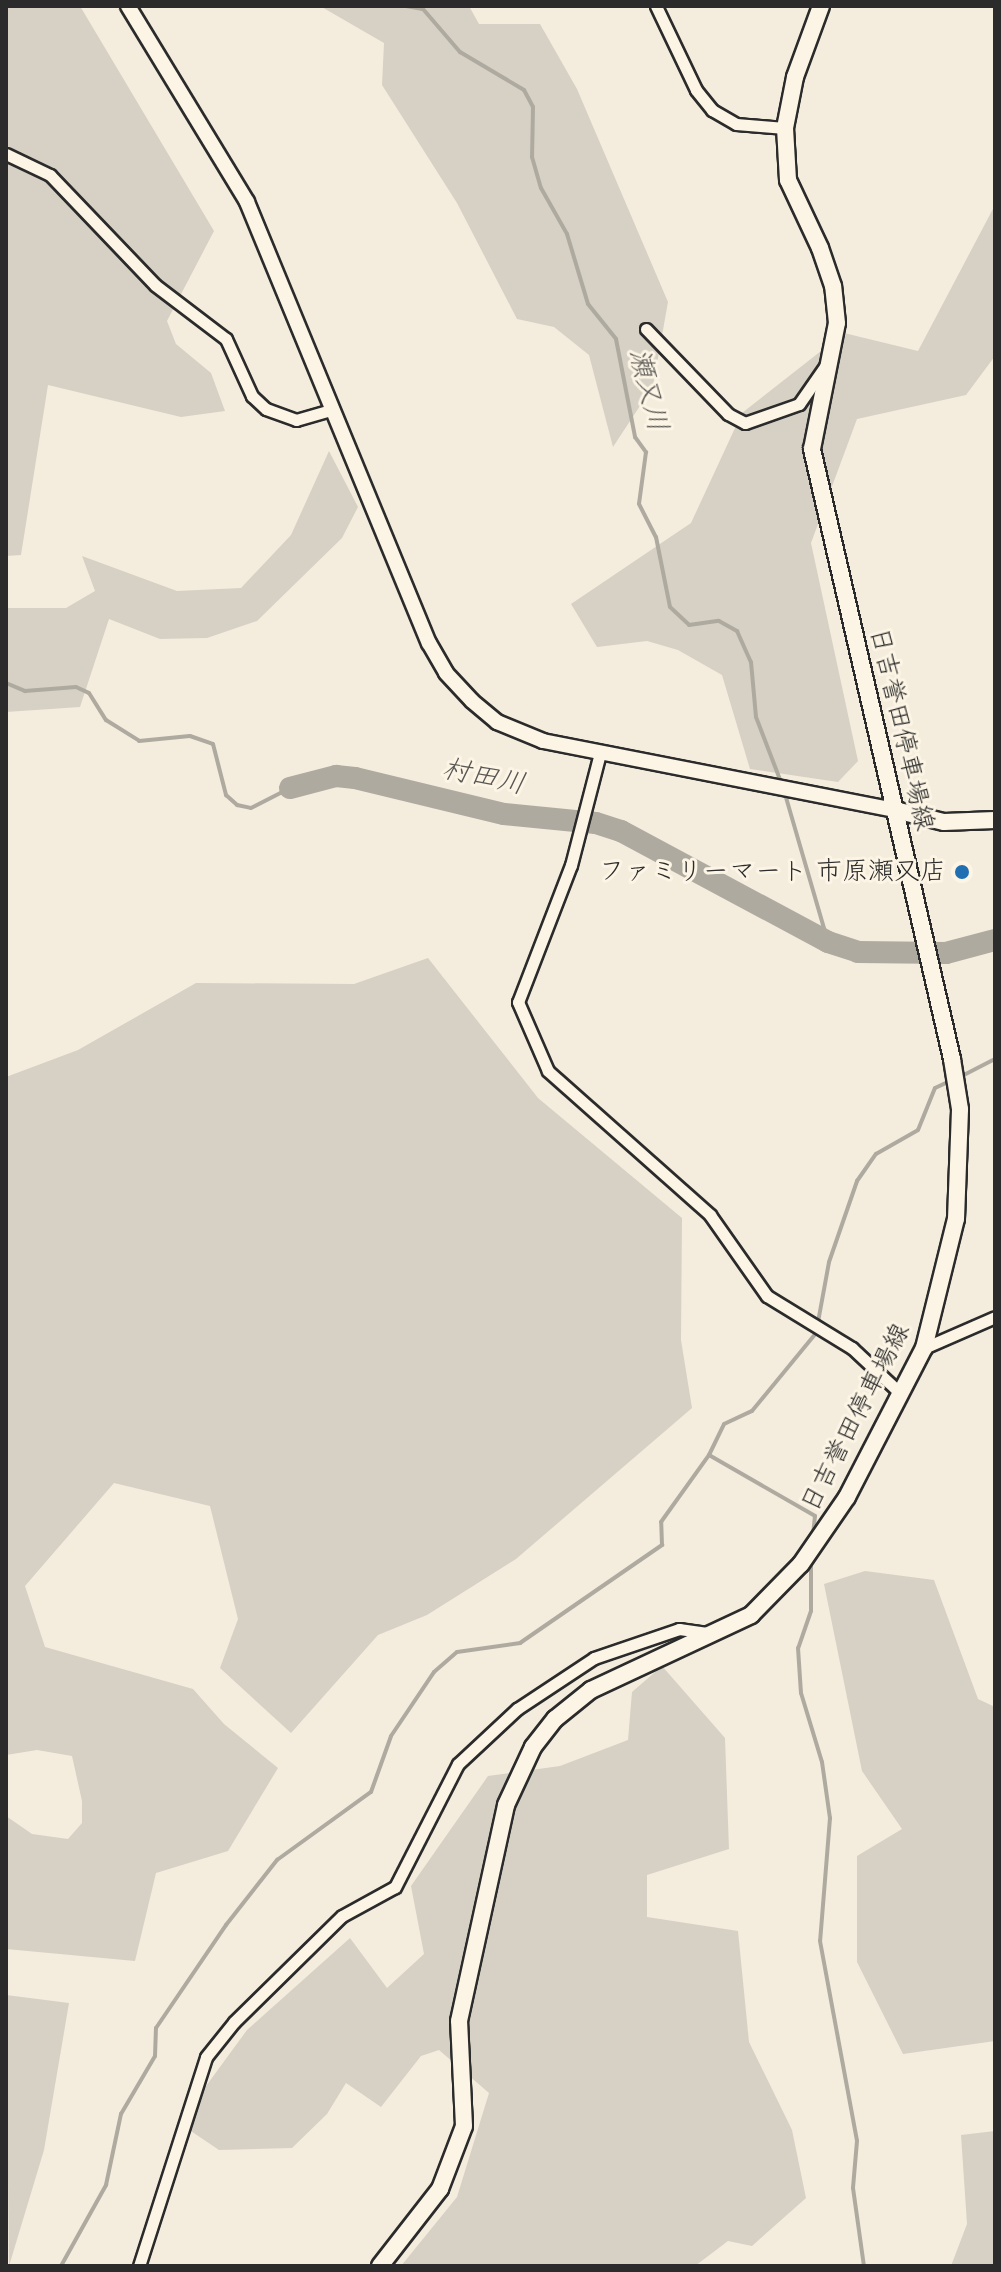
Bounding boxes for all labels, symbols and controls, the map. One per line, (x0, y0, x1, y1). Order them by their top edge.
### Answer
water label: 瀬又川 (623, 345, 675, 435)
street label: 日吉誉田停車場線 (862, 624, 940, 834)
water label: 村田川 (439, 751, 529, 801)
place label: ファミリーマート 市原瀬又店 (599, 856, 946, 888)
marker: ファミリーマート 市原瀬又店 (953, 863, 971, 881)
street label: 日吉誉田停車場線 (795, 1318, 917, 1518)

